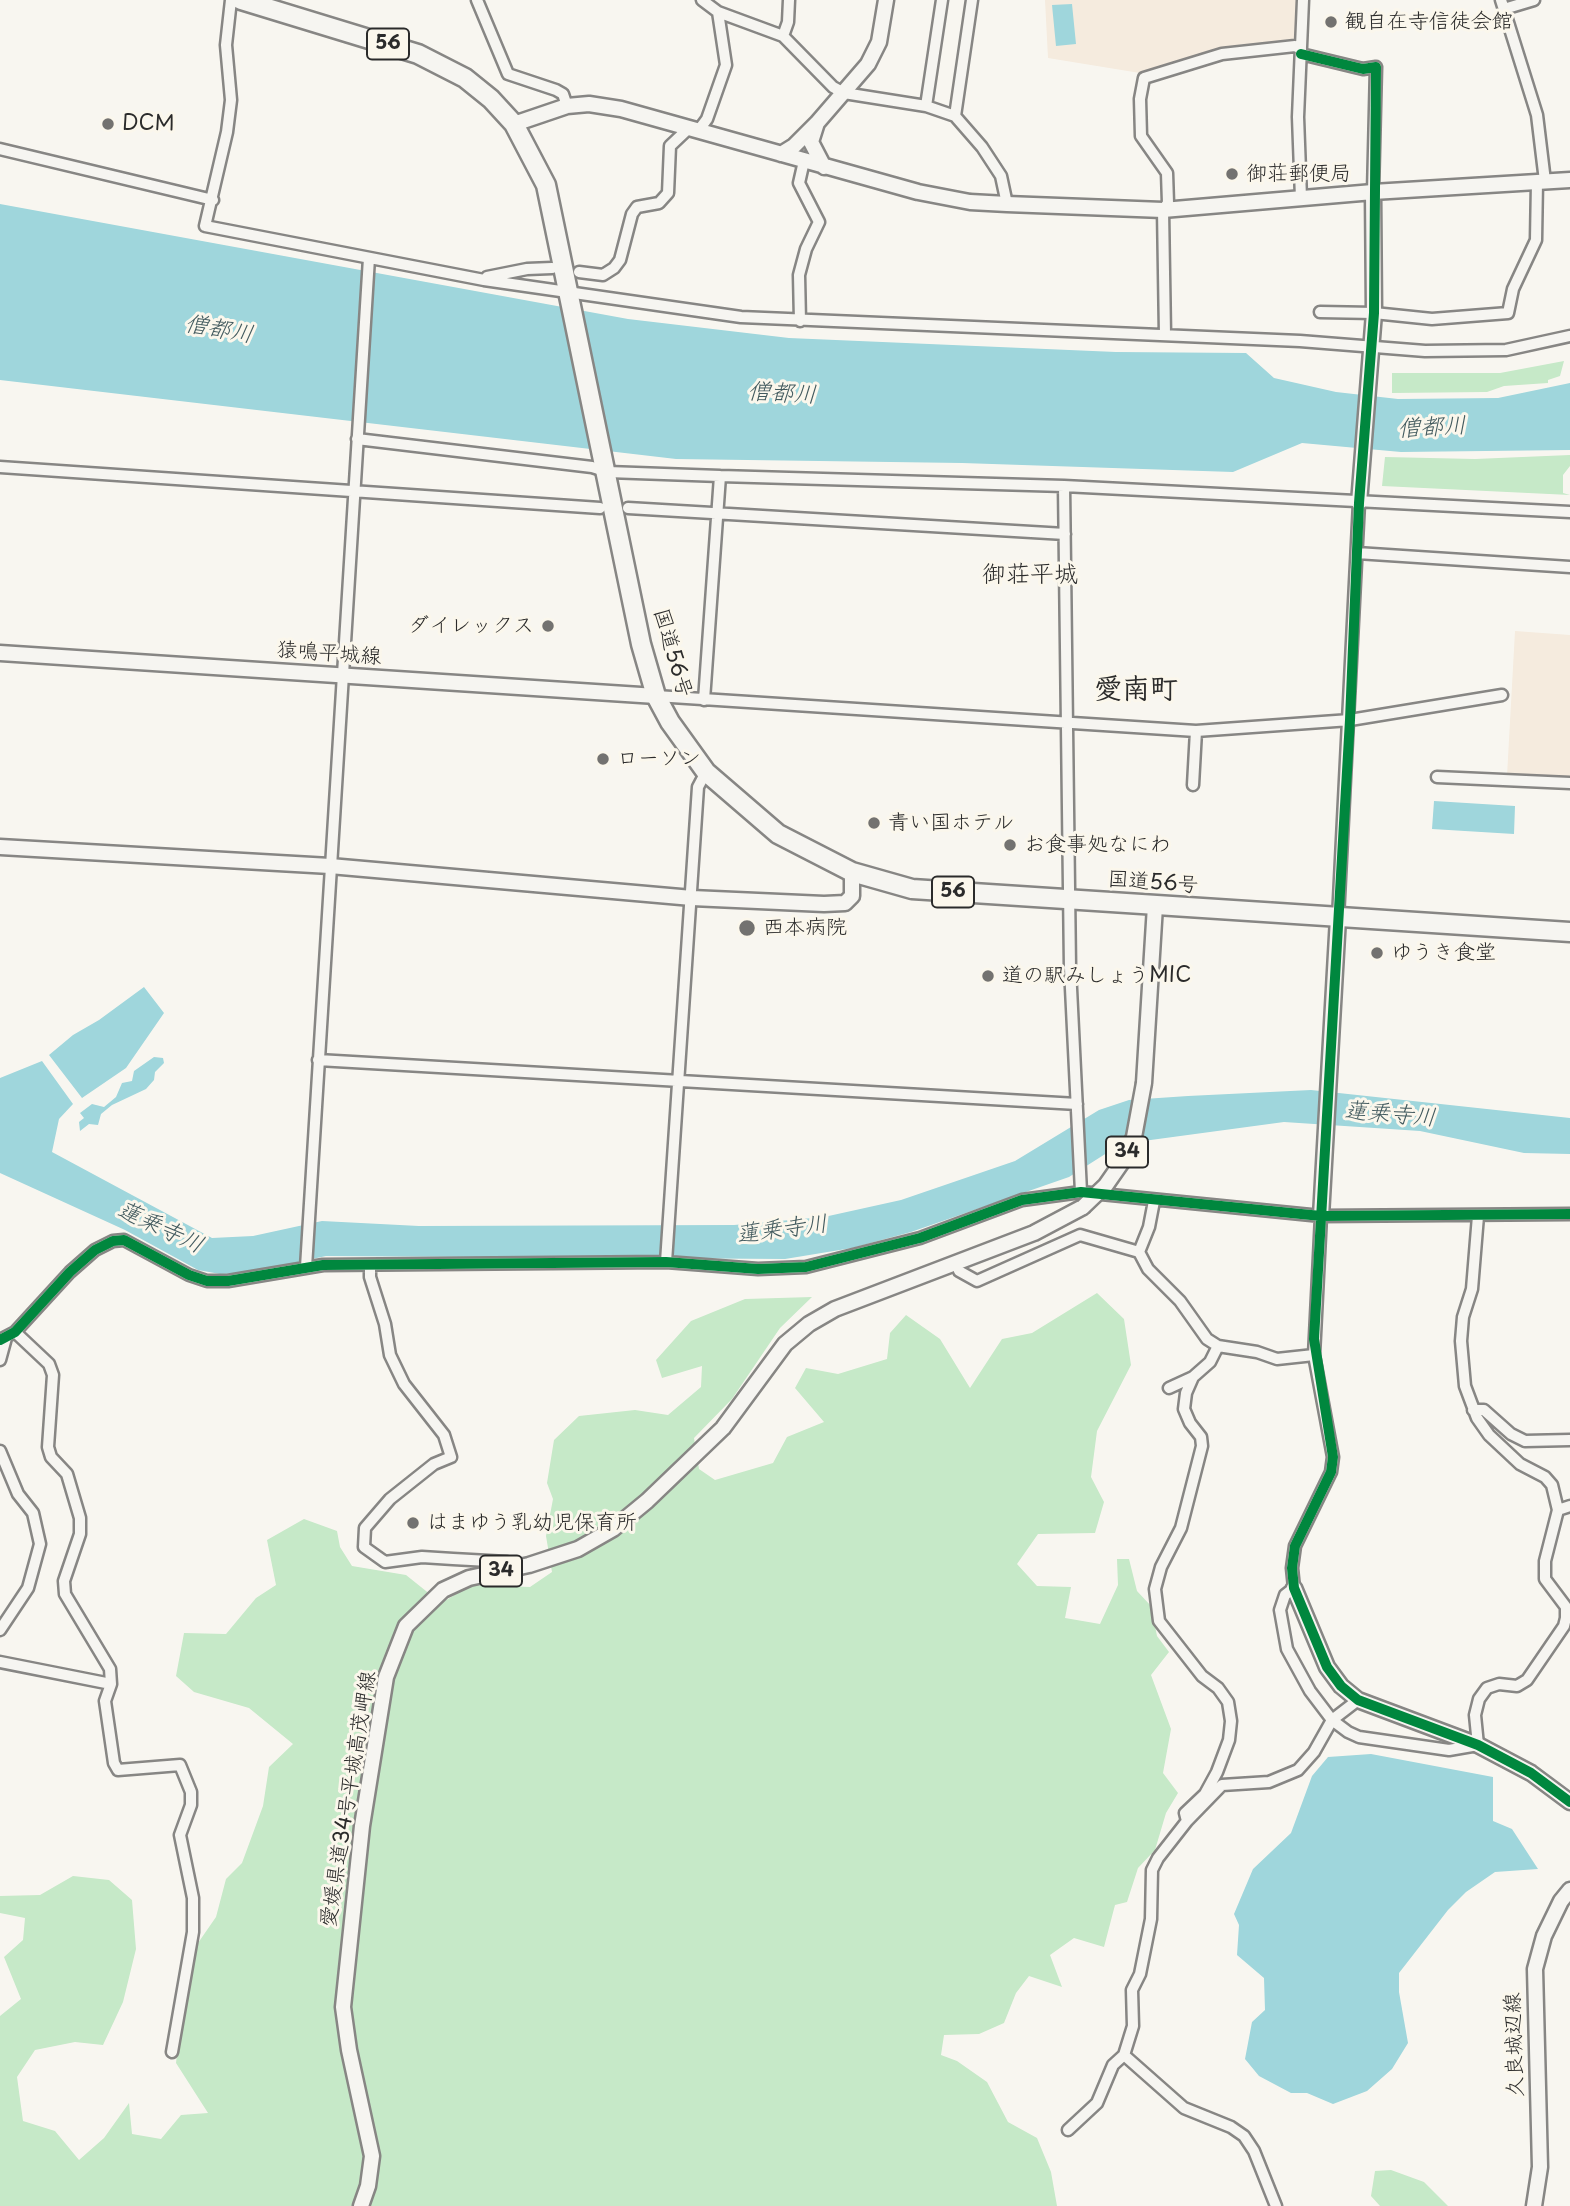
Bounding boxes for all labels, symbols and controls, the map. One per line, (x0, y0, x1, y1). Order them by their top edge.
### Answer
place label: 観自在寺信徒会館 (1345, 9, 1513, 35)
marker: 観自在寺信徒会館 (1323, 14, 1339, 30)
road number: 56 (367, 28, 409, 60)
place label: DCM (122, 111, 175, 137)
marker: DCM (100, 116, 116, 132)
place label: 御荘郵便局 (1246, 161, 1351, 187)
marker: 御荘郵便局 (1224, 166, 1240, 182)
water label: 僧都川 (183, 310, 255, 350)
water label: 僧都川 (747, 378, 817, 410)
water label: 僧都川 (1397, 412, 1467, 444)
district label: 御荘平城 (982, 561, 1078, 589)
street label: 国道56号 (647, 606, 697, 700)
place label: ダイレックス (408, 613, 534, 639)
marker: ダイレックス (540, 618, 556, 634)
street label: 猿鳴平城線 (276, 638, 382, 670)
district label: 愛南町 (1094, 673, 1178, 707)
place label: ローソン (617, 746, 701, 772)
marker: ローソン (595, 751, 611, 767)
place label: 青い国ホテル (888, 810, 1014, 836)
marker: 青い国ホテル (866, 815, 882, 831)
place label: お食事処なにわ (1024, 832, 1171, 858)
marker: お食事処なにわ (1002, 837, 1018, 853)
street label: 国道56号 (1107, 867, 1199, 899)
road number: 56 (932, 876, 974, 908)
place label: 西本病院 (763, 915, 847, 941)
marker: 西本病院 (737, 918, 757, 938)
place label: ゆうき食堂 (1391, 940, 1496, 966)
marker: ゆうき食堂 (1369, 945, 1385, 961)
place label: 道の駅みしょうMIC (1002, 963, 1191, 989)
marker: 道の駅みしょうMIC (980, 968, 996, 984)
water label: 蓮乗寺川 (1343, 1097, 1437, 1133)
road number: 34 (1106, 1136, 1148, 1168)
water label: 蓮乗寺川 (112, 1196, 208, 1260)
water label: 蓮乗寺川 (735, 1211, 829, 1249)
place label: はまゆう乳幼児保育所 (427, 1510, 637, 1536)
marker: はまゆう乳幼児保育所 (405, 1515, 421, 1531)
road number: 34 (480, 1555, 522, 1586)
street label: 愛媛県道34号平城高茂岬線 (316, 1669, 382, 1929)
street label: 久良城辺線 (1501, 1992, 1529, 2098)

